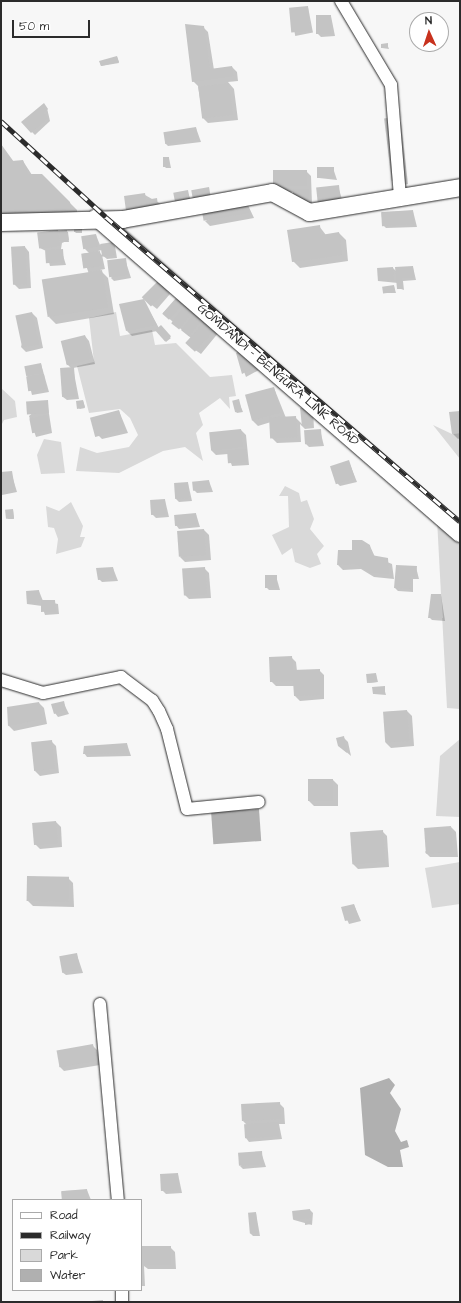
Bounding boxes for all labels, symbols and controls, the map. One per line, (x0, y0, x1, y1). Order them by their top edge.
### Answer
scale bar (14, 12, 92, 38)
north arrow (409, 12, 449, 52)
text: N (425, 13, 432, 28)
text: 50 m (19, 18, 49, 35)
street label: GOMDANDI - BENGURA LINK ROAD (194, 300, 362, 450)
legend (12, 1199, 142, 1291)
text: Road (50, 1207, 78, 1224)
text: Railway (50, 1227, 91, 1244)
text: Park (50, 1247, 78, 1264)
text: Water (50, 1267, 85, 1284)

